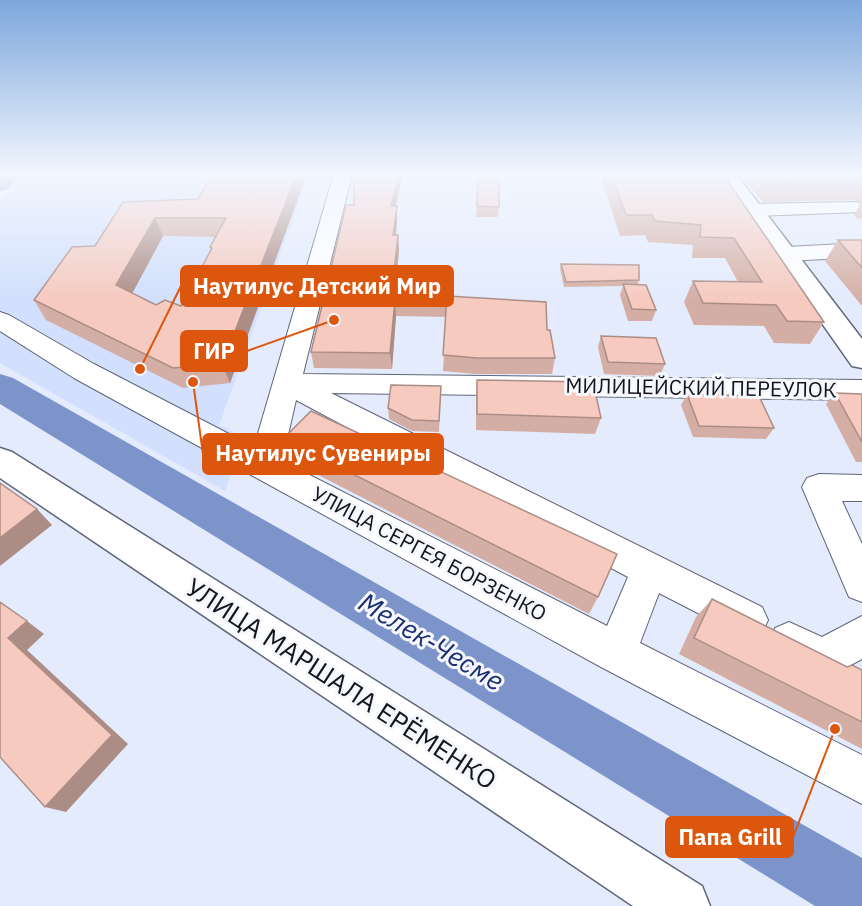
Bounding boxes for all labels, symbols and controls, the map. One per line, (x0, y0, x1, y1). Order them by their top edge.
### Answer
callout: Наутилус Детский Мир (181, 266, 453, 306)
text: Наутилус Детский Мир (193, 271, 441, 300)
callout: ГИР (181, 331, 247, 371)
text: ГИР (193, 336, 235, 365)
street label: МИЛИЦЕЙСКИЙ ПЕРЕУЛОК (565, 371, 837, 403)
callout: Наутилус Сувениры (203, 434, 443, 474)
text: Наутилус Сувениры (215, 438, 431, 467)
street label: УЛИЦА СЕРГЕЯ БОРЗЕНКО (307, 479, 552, 627)
street label: УЛИЦА МАРШАЛА ЕРЁМЕНКО (180, 570, 503, 796)
water label: Мелек-Чесме (353, 584, 511, 698)
callout: Папа Grill (666, 817, 793, 857)
text: Папа Grill (678, 822, 782, 851)

